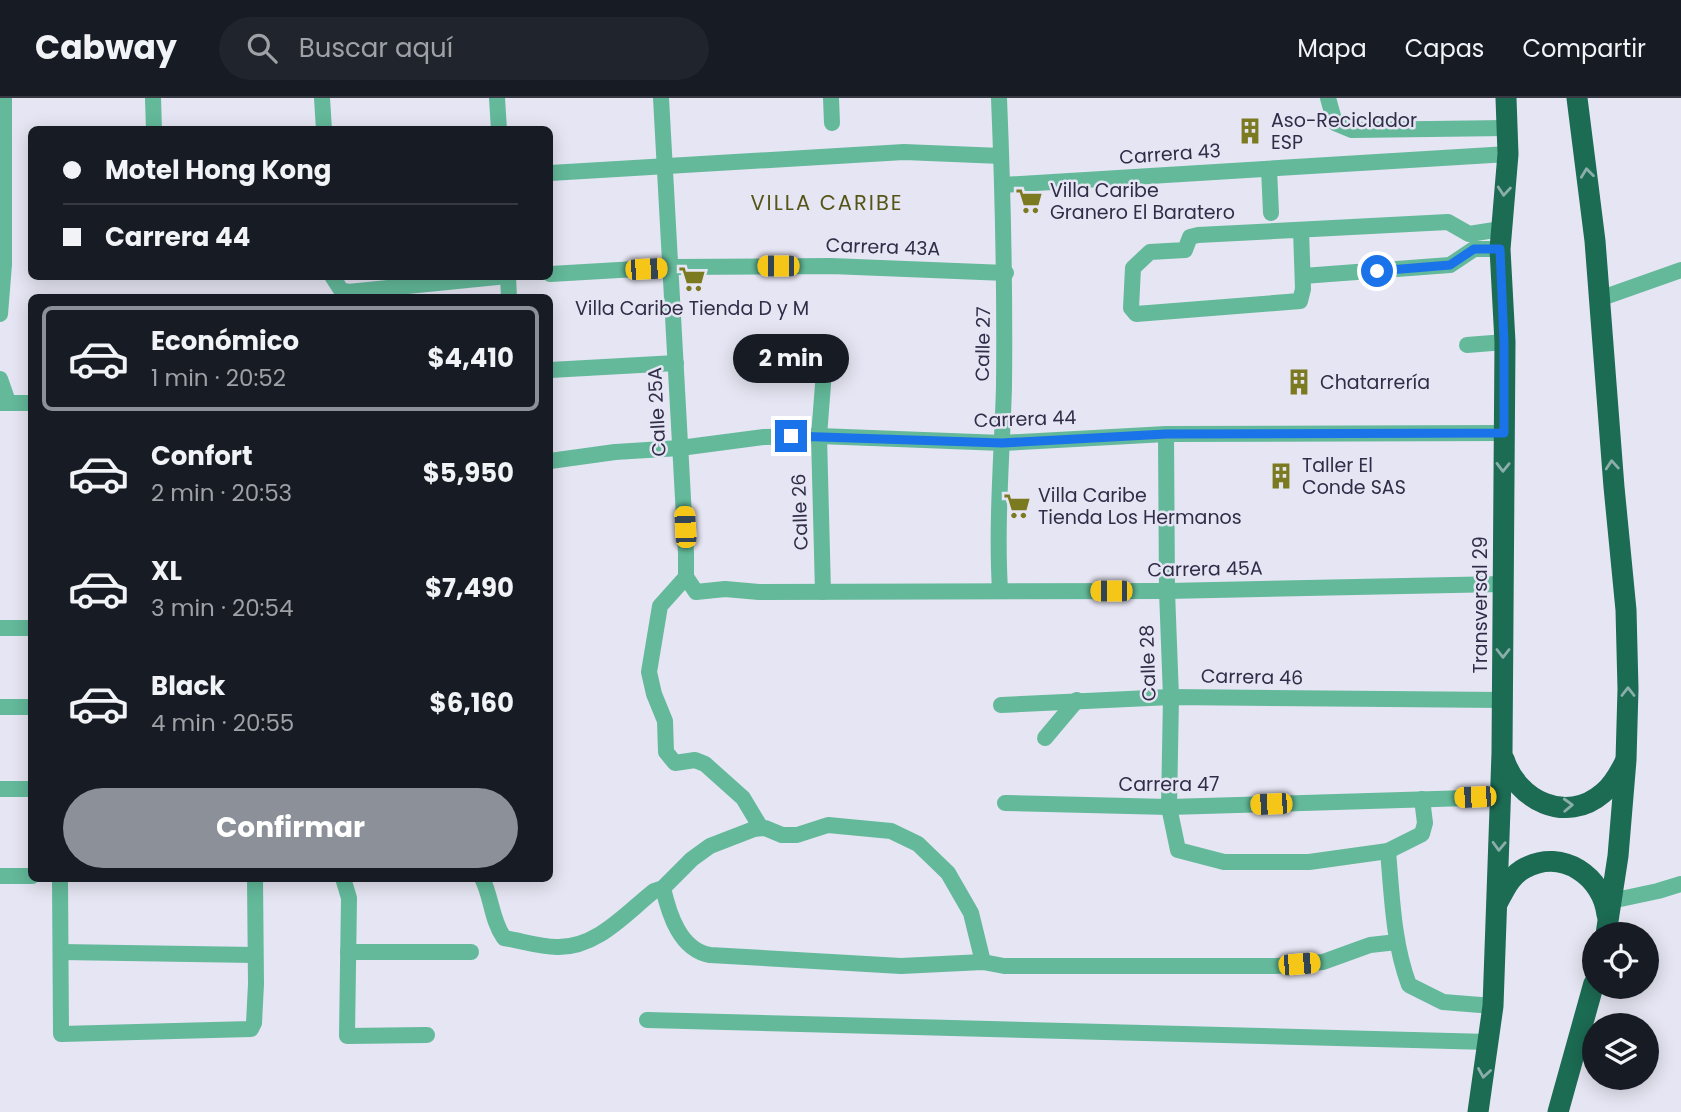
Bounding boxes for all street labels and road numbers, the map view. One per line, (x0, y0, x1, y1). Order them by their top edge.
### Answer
street label: Carrera 43 (1118, 137, 1222, 171)
street label: Carrera 43A (825, 232, 941, 262)
street label: Calle 27 (969, 306, 997, 382)
street label: Calle 25A (641, 366, 673, 457)
street label: Carrera 44 (973, 404, 1077, 434)
street label: Calle 26 (785, 473, 815, 551)
street label: Transversal 29 (1467, 536, 1494, 674)
street label: Carrera 45A (1147, 554, 1263, 584)
street label: Calle 28 (1133, 624, 1163, 702)
street label: Carrera 46 (1201, 663, 1303, 691)
street label: Carrera 47 (1119, 771, 1219, 798)

